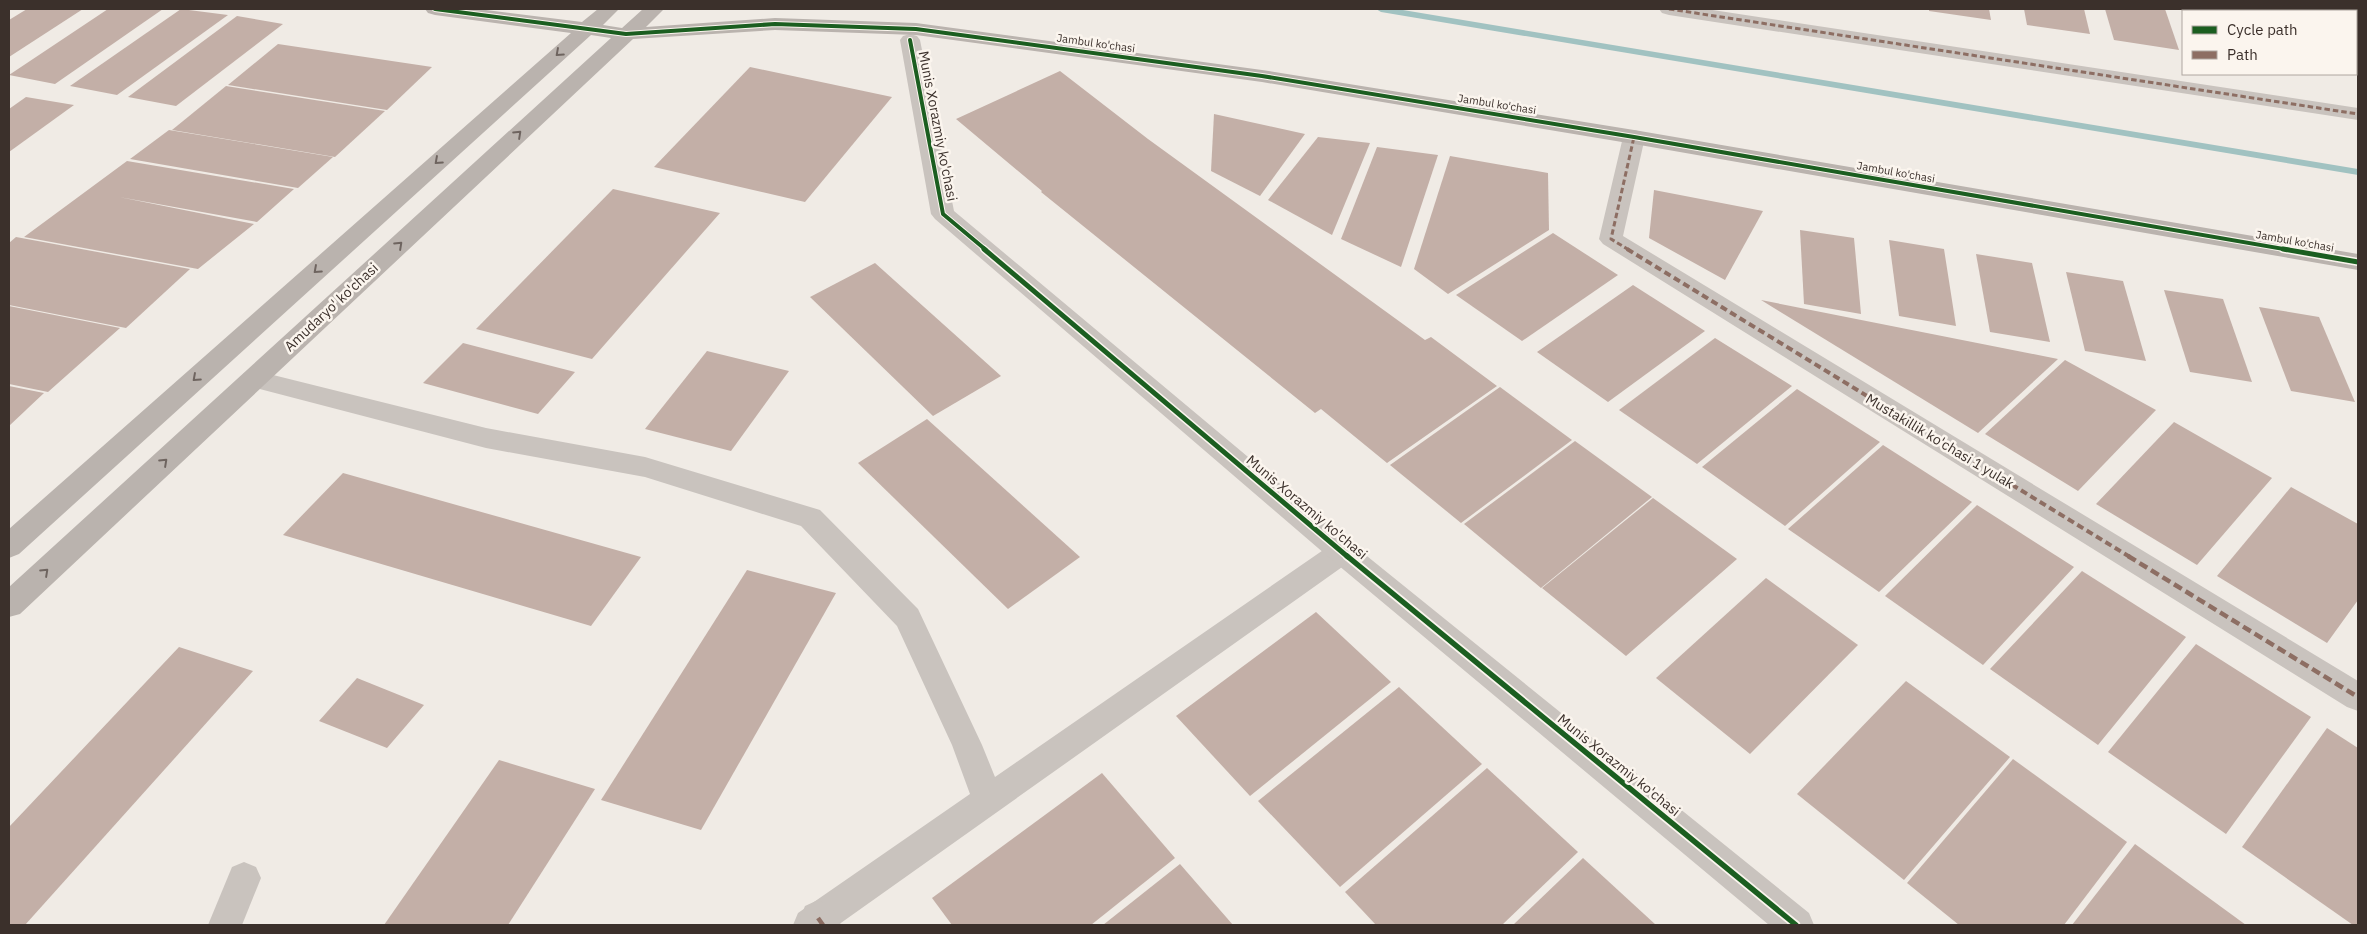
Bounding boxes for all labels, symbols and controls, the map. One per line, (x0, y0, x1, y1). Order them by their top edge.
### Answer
legend (2182, 10, 2357, 75)
text: Cycle path (2227, 20, 2298, 39)
street label: Jambul ko'chasi (1056, 31, 1136, 55)
text: Path (2227, 45, 2258, 64)
one-way arrow (556, 47, 565, 56)
street label: Munis Xorazmiy ko'chasi (915, 49, 961, 203)
street label: Jambul ko'chasi (1457, 91, 1537, 117)
one-way arrow (512, 131, 521, 140)
one-way arrow (435, 155, 444, 164)
street label: Jambul ko'chasi (1856, 158, 1936, 186)
street label: Jambul ko'chasi (2255, 227, 2335, 255)
one-way arrow (393, 242, 402, 251)
street label: Amudaryo' ko'chasi (280, 259, 382, 355)
one-way arrow (314, 264, 323, 273)
one-way arrow (193, 372, 202, 381)
street label: Mustakillik ko'chasi 1 yulak (1862, 389, 2018, 493)
street label: Munis Xorazmiy ko'chasi (1243, 451, 1371, 563)
one-way arrow (158, 459, 167, 468)
one-way arrow (39, 569, 48, 578)
street label: Munis Xorazmiy ko'chasi (1554, 710, 1684, 820)

